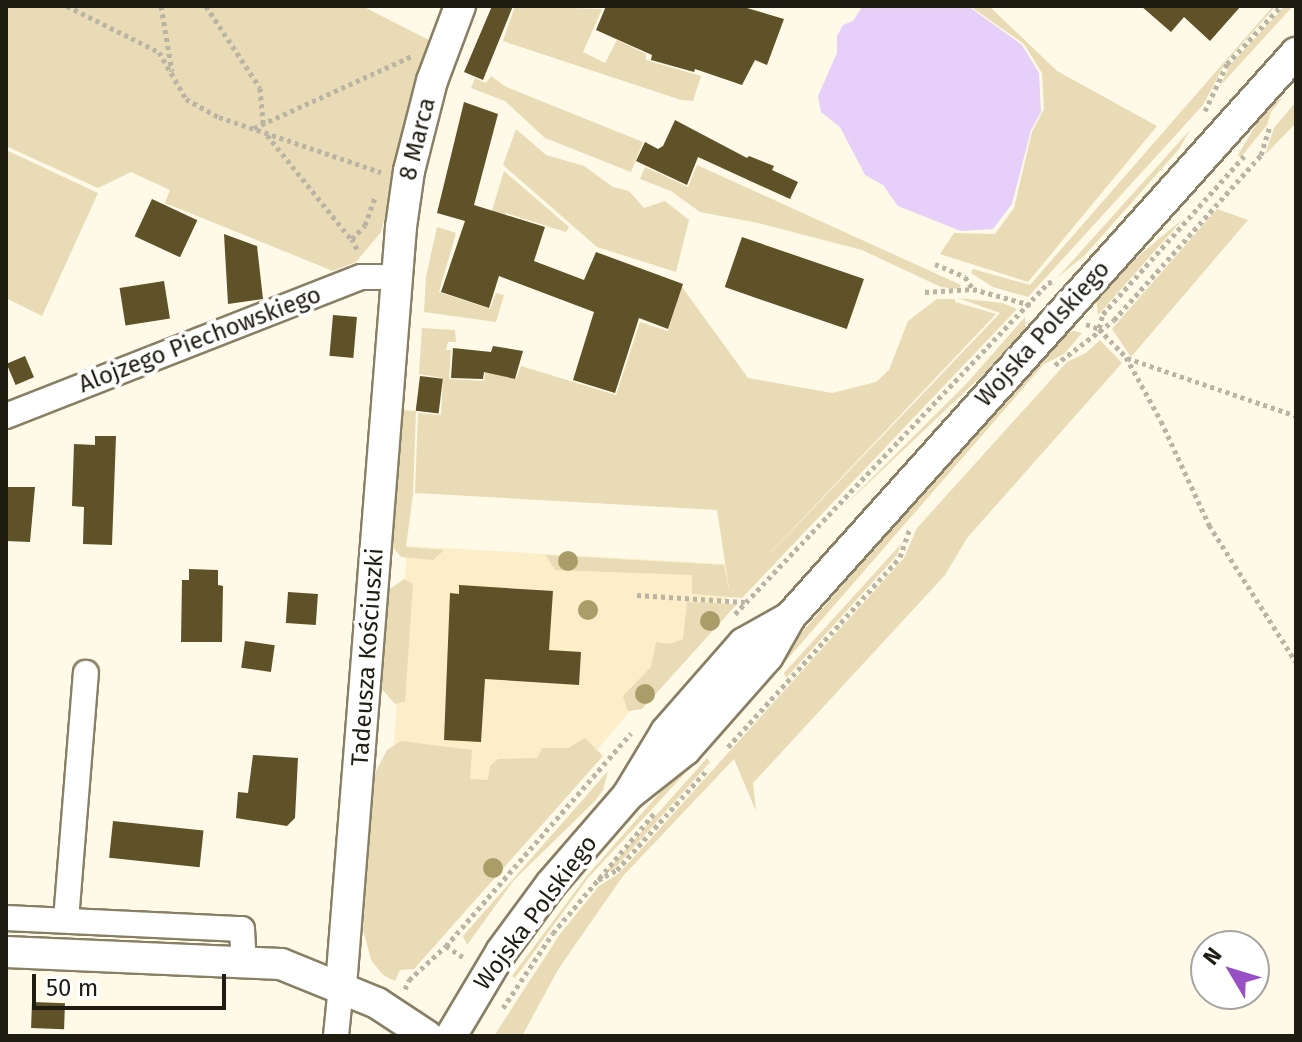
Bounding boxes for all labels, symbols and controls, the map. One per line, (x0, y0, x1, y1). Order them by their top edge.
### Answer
street label: 8 Marca (394, 95, 442, 183)
street label: Wojska Polskiego (970, 255, 1116, 413)
street label: Alojzego Piechowskiego (75, 280, 325, 400)
street label: Tadeusza Kościuszki (346, 547, 390, 767)
street label: Wojska Polskiego (468, 830, 604, 996)
north arrow (1190, 930, 1270, 1010)
text: N (1197, 942, 1227, 970)
scale bar (36, 958, 230, 1008)
text: 50 m (46, 974, 98, 1002)

